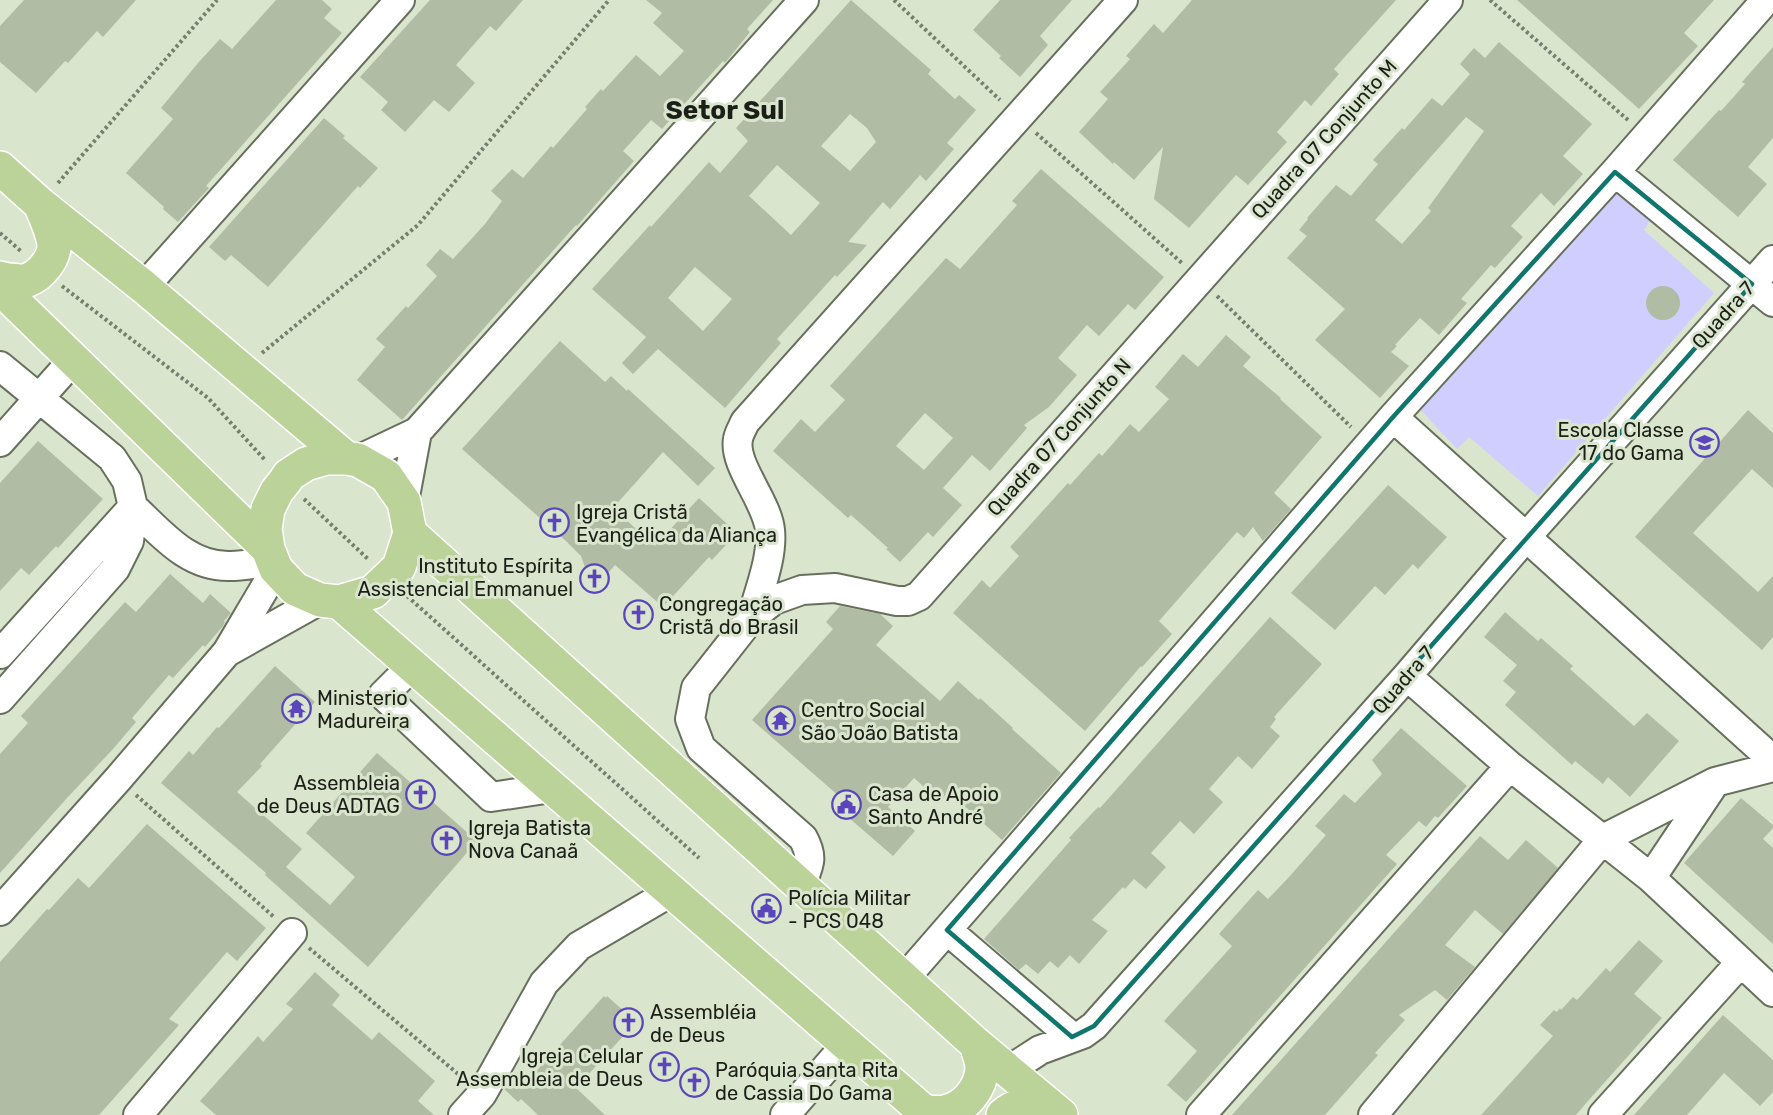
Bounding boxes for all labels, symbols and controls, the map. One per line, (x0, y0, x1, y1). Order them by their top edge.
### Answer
street label: Quadra 07 Conjunto M (1246, 54, 1402, 224)
district label: Setor Sul (666, 95, 784, 126)
street label: Quadra 7 (1687, 276, 1759, 354)
street label: Quadra 07 Conjunto N (982, 353, 1136, 521)
place label: Escola Classe 17 do Gama (1558, 418, 1684, 465)
school or university icon: Escola Classe 17 do Gama (1689, 426, 1721, 458)
place label: Igreja Cristã Evangélica da Aliança (576, 500, 777, 547)
church icon: Igreja Cristã Evangélica da Aliança (539, 507, 571, 539)
place label: Instituto Espírita Assistencial Emmanuel (357, 554, 573, 601)
church icon: Instituto Espírita Assistencial Emmanuel (578, 562, 610, 594)
place label: Congregação Cristã do Brasil (659, 592, 799, 639)
church icon: Congregação Cristã do Brasil (622, 599, 654, 631)
street label: Quadra 7 (1367, 641, 1439, 719)
place label: Ministerio Madureira (317, 686, 410, 733)
temple icon: Ministerio Madureira (280, 693, 312, 725)
place label: Centro Social São João Batista (801, 698, 958, 745)
temple icon: Centro Social São João Batista (764, 705, 796, 737)
place label: Assembleia de Deus ADTAG (257, 771, 400, 818)
church icon: Assembleia de Deus ADTAG (405, 778, 437, 810)
place label: Casa de Apoio Santo André (868, 782, 999, 829)
public building icon: Casa de Apoio Santo André (831, 789, 863, 821)
place label: Igreja Batista Nova Canaã (468, 816, 591, 863)
church icon: Igreja Batista Nova Canaã (431, 824, 463, 856)
place label: Polícia Militar - PCS 048 (788, 886, 911, 933)
public building icon: Polícia Militar - PCS 048 (751, 893, 783, 925)
place label: Assembléia de Deus (650, 1000, 757, 1047)
church icon: Assembléia de Deus (613, 1007, 645, 1039)
place label: Igreja Celular Assembleia de Deus (456, 1044, 643, 1091)
church icon: Igreja Celular Assembleia de Deus (648, 1051, 680, 1083)
place label: Paróquia Santa Rita de Cassia Do Gama (715, 1058, 898, 1105)
church icon: Paróquia Santa Rita de Cassia Do Gama (678, 1066, 710, 1098)

